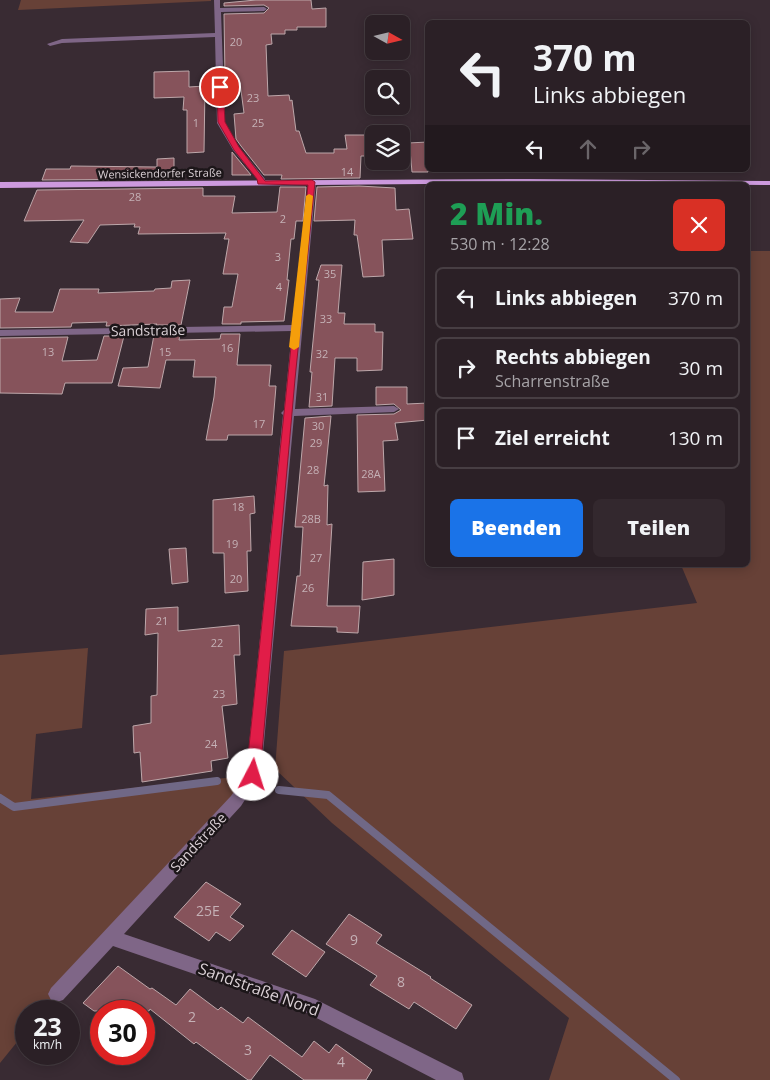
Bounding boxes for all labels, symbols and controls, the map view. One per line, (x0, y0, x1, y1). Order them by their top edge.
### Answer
north arrow (365, 15, 410, 60)
map controls (365, 15, 410, 170)
house number: 20 (230, 34, 242, 49)
text: 370 m (533, 34, 637, 81)
icon: left (450, 40, 515, 105)
pin (199, 66, 241, 108)
button: search (365, 70, 410, 115)
icon: arrive (206, 73, 234, 101)
text: Links abbiegen (533, 79, 686, 109)
house number: 23 (247, 90, 259, 105)
house number: 1 (193, 115, 199, 130)
house number: 25 (252, 115, 264, 130)
button: layers (365, 125, 410, 170)
icon: left (521, 135, 549, 163)
icon: ahead (574, 135, 602, 163)
icon: right (627, 135, 655, 163)
street label: Wensickendorfer Straße (98, 164, 222, 182)
house number: 14 (341, 164, 354, 179)
house number: 28 (129, 189, 141, 204)
text: 2 Min. (450, 193, 543, 234)
button: close (673, 199, 725, 251)
house number: 2 (280, 211, 286, 226)
text: 530 m · 12:28 (450, 233, 550, 255)
house number: 3 (275, 249, 281, 264)
house number: 35 (324, 266, 336, 281)
house number: 4 (276, 279, 283, 294)
icon: left (452, 284, 480, 312)
text: Links abbiegen (495, 285, 637, 311)
text: 370 m (668, 285, 723, 311)
house number: 33 (320, 311, 332, 326)
street label: Sandstraße (111, 320, 185, 340)
house number: 16 (221, 340, 233, 355)
house number: 13 (42, 344, 54, 359)
house number: 15 (159, 344, 171, 359)
text: Rechts abbiegen (495, 344, 651, 370)
house number: 32 (316, 346, 328, 361)
icon: right (452, 354, 480, 382)
text: 30 m (679, 355, 723, 381)
text: Scharrenstraße (495, 370, 610, 392)
house number: 31 (316, 389, 328, 404)
house number: 17 (253, 416, 265, 431)
house number: 30 (312, 418, 324, 433)
icon: arrive (452, 424, 480, 452)
text: Ziel erreicht (495, 425, 610, 451)
text: 130 m (668, 425, 723, 451)
house number: 29 (310, 435, 322, 450)
house number: 28 (307, 462, 319, 477)
house number: 28A (361, 466, 381, 481)
house number: 18 (232, 499, 244, 514)
button: Beenden (450, 499, 583, 557)
button: Teilen (593, 499, 725, 557)
house number: 28B (301, 511, 321, 526)
house number: 19 (226, 536, 238, 551)
house number: 27 (310, 550, 322, 565)
house number: 20 (230, 571, 242, 586)
house number: 26 (302, 580, 314, 595)
house number: 21 (156, 613, 168, 628)
house number: 22 (211, 635, 223, 650)
house number: 23 (213, 686, 225, 701)
house number: 24 (205, 736, 218, 751)
position arrow (226, 748, 278, 800)
street label: Sandstraße (166, 808, 230, 876)
house number: 25E (196, 901, 220, 920)
house number: 9 (350, 930, 358, 949)
street label: Sandstraße Nord (196, 957, 322, 1021)
house number: 8 (397, 972, 405, 991)
speed limit sign: 30 (90, 1000, 155, 1065)
house number: 2 (188, 1007, 196, 1026)
text: 23 (33, 1009, 62, 1043)
text: km/h (33, 1036, 62, 1053)
house number: 3 (244, 1040, 252, 1059)
house number: 4 (337, 1052, 345, 1071)

